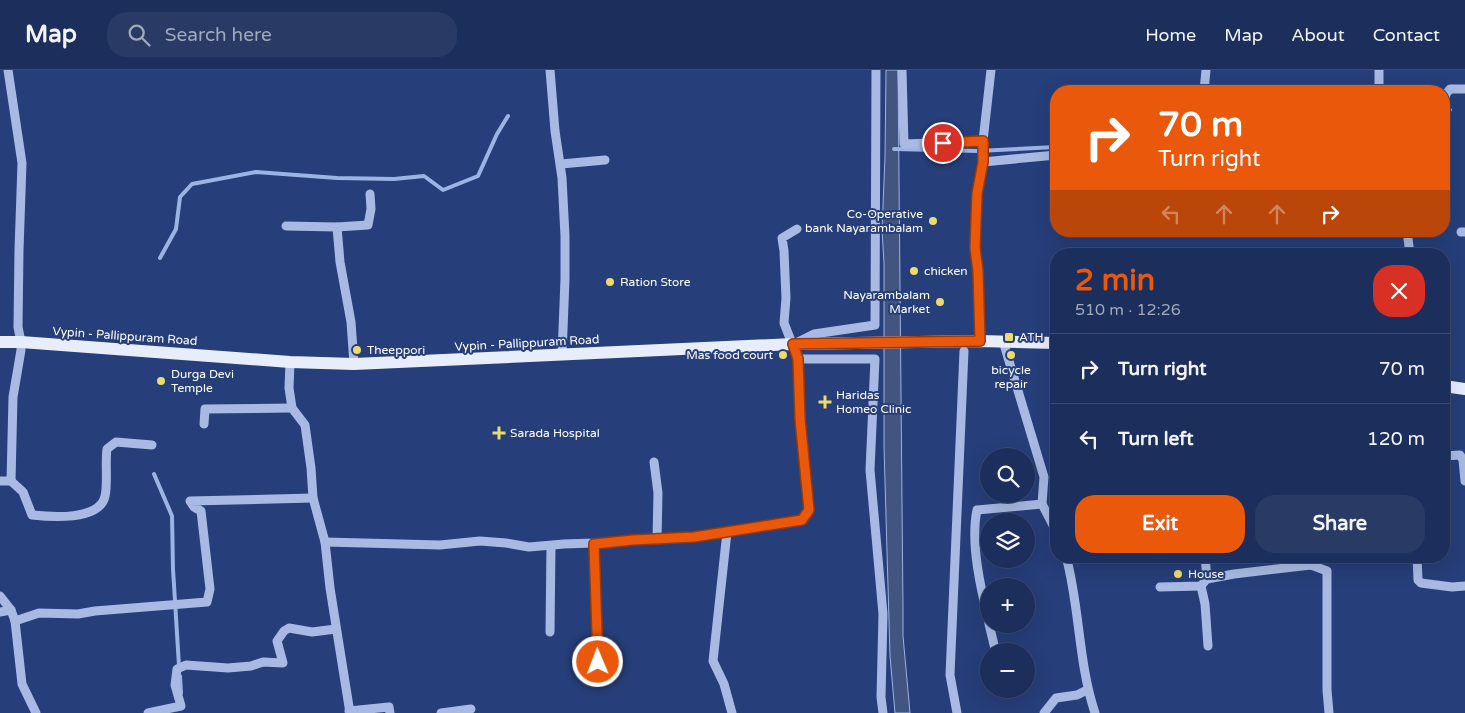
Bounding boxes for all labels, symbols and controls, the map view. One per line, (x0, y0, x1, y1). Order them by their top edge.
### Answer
search box (107, 12, 457, 57)
text: Map (25, 20, 77, 49)
icon: search (125, 21, 153, 49)
text: Search here (165, 24, 272, 46)
text: Home (1145, 24, 1196, 46)
text: Map (1224, 24, 1263, 46)
text: About (1291, 24, 1345, 46)
text: Contact (1373, 24, 1440, 46)
text: 70 m (1158, 104, 1243, 146)
icon: right (1075, 105, 1140, 170)
pin (922, 122, 964, 164)
icon: arrive (929, 129, 957, 157)
text: Turn right (1158, 146, 1260, 172)
icon: left (1157, 200, 1185, 228)
icon: ahead (1210, 200, 1238, 228)
icon: ahead (1263, 200, 1291, 228)
icon: right (1316, 200, 1344, 228)
place label: Co-Operative bank Nayarambalam (805, 207, 923, 235)
marker: Co-Operative bank Nayarambalam (927, 215, 939, 227)
text: 2 min (1075, 262, 1155, 299)
place label: chicken (924, 264, 968, 278)
marker: chicken (908, 265, 920, 277)
button: close (1373, 265, 1425, 317)
place label: Ration Store (620, 275, 691, 289)
marker: Ration Store (604, 276, 616, 288)
place label: Nayarambalam Market (843, 288, 930, 316)
marker: Nayarambalam Market (934, 296, 946, 308)
text: 510 m · 12:26 (1075, 300, 1181, 320)
street label: Vypin - Pallippuram Road (52, 324, 198, 348)
place label: ATH (1019, 330, 1044, 344)
marker: ATH (1003, 331, 1015, 343)
street label: Vypin - Pallippuram Road (454, 332, 600, 354)
place label: Theeppori (367, 343, 425, 357)
marker: Theeppori (351, 344, 363, 356)
place label: Mas food court (686, 348, 773, 362)
marker: Mas food court (777, 349, 789, 361)
marker: bicycle repair (1005, 349, 1017, 361)
icon: right (1075, 355, 1103, 383)
text: Turn right (1118, 358, 1206, 380)
text: 70 m (1379, 358, 1425, 380)
place label: bicycle repair (991, 363, 1031, 391)
place label: Durga Devi Temple (171, 367, 234, 395)
marker: Durga Devi Temple (155, 375, 167, 387)
place label: Haridas Homeo Clinic (836, 388, 911, 416)
marker: Haridas Homeo Clinic (818, 395, 832, 409)
icon: left (1075, 425, 1103, 453)
marker: Sarada Hospital (492, 426, 506, 440)
place label: Sarada Hospital (510, 426, 600, 440)
text: Turn left (1118, 428, 1194, 450)
text: 120 m (1367, 428, 1425, 450)
map controls (980, 448, 1035, 698)
button: search (980, 448, 1035, 503)
button: Exit (1075, 495, 1245, 553)
button: Share (1255, 495, 1425, 553)
button: layers (980, 513, 1035, 568)
place label: House (1188, 567, 1224, 581)
marker: House (1172, 568, 1184, 580)
button: + (980, 578, 1035, 633)
position arrow (571, 635, 623, 687)
button: − (980, 643, 1035, 698)

